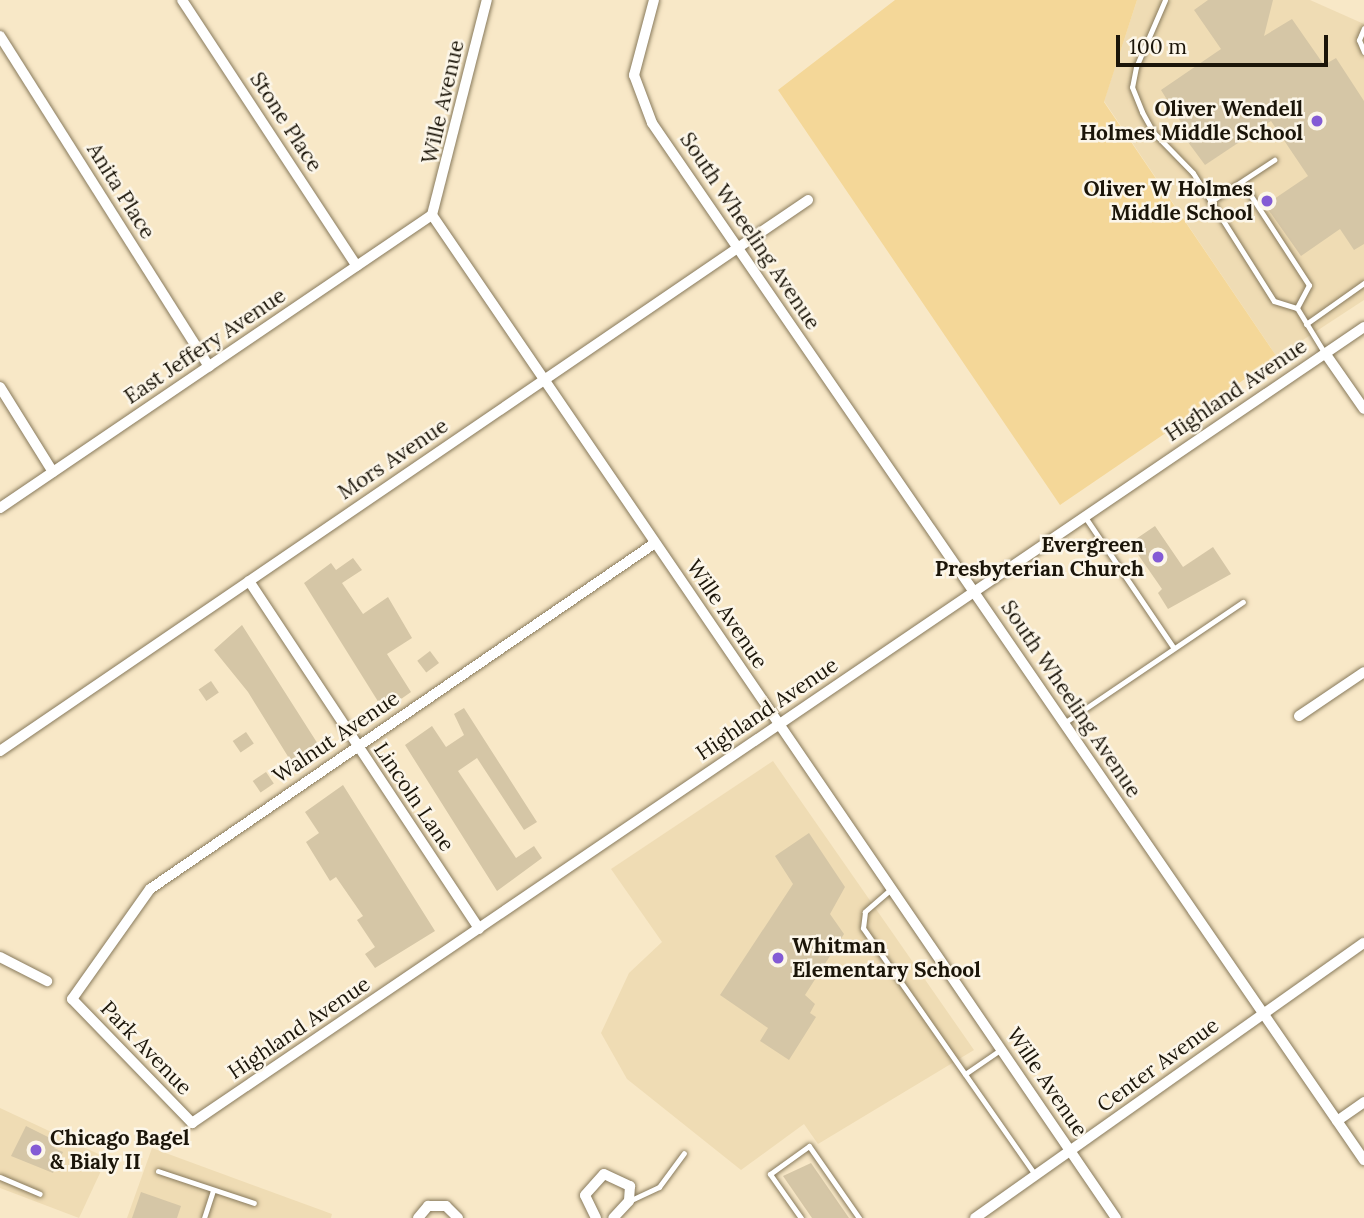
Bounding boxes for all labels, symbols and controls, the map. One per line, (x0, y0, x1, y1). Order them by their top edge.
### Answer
scale bar (1119, 21, 1331, 65)
text: 100 m (1129, 33, 1187, 60)
street label: Wille Avenue (417, 38, 469, 166)
street label: Stone Place (245, 68, 327, 176)
place label: Oliver Wendell Holmes Middle School (1080, 96, 1303, 146)
marker: Oliver Wendell Holmes Middle School (1309, 113, 1325, 129)
street label: South Wheeling Avenue (675, 128, 825, 334)
street label: Anita Place (82, 138, 160, 244)
place label: Oliver W Holmes Middle School (1083, 176, 1253, 226)
marker: Oliver W Holmes Middle School (1259, 193, 1275, 209)
street label: East Jeffery Avenue (120, 283, 290, 409)
street label: Highland Avenue (1160, 333, 1312, 447)
street label: Mors Avenue (333, 413, 453, 505)
place label: Evergreen Presbyterian Church (935, 532, 1144, 582)
marker: Evergreen Presbyterian Church (1150, 549, 1166, 565)
street label: Wille Avenue (681, 555, 773, 673)
street label: South Wheeling Avenue (996, 596, 1146, 802)
street label: Highland Avenue (691, 652, 843, 766)
street label: Walnut Avenue (268, 686, 404, 788)
street label: Lincoln Lane (368, 738, 460, 856)
place label: Whitman Elementary School (792, 933, 981, 983)
marker: Whitman Elementary School (770, 950, 786, 966)
street label: Highland Avenue (223, 971, 375, 1085)
street label: Park Avenue (95, 996, 197, 1100)
street label: Center Avenue (1092, 1012, 1224, 1118)
street label: Wille Avenue (1001, 1023, 1093, 1141)
place label: Chicago Bagel & Bialy II (50, 1125, 189, 1175)
marker: Chicago Bagel & Bialy II (28, 1142, 44, 1158)

